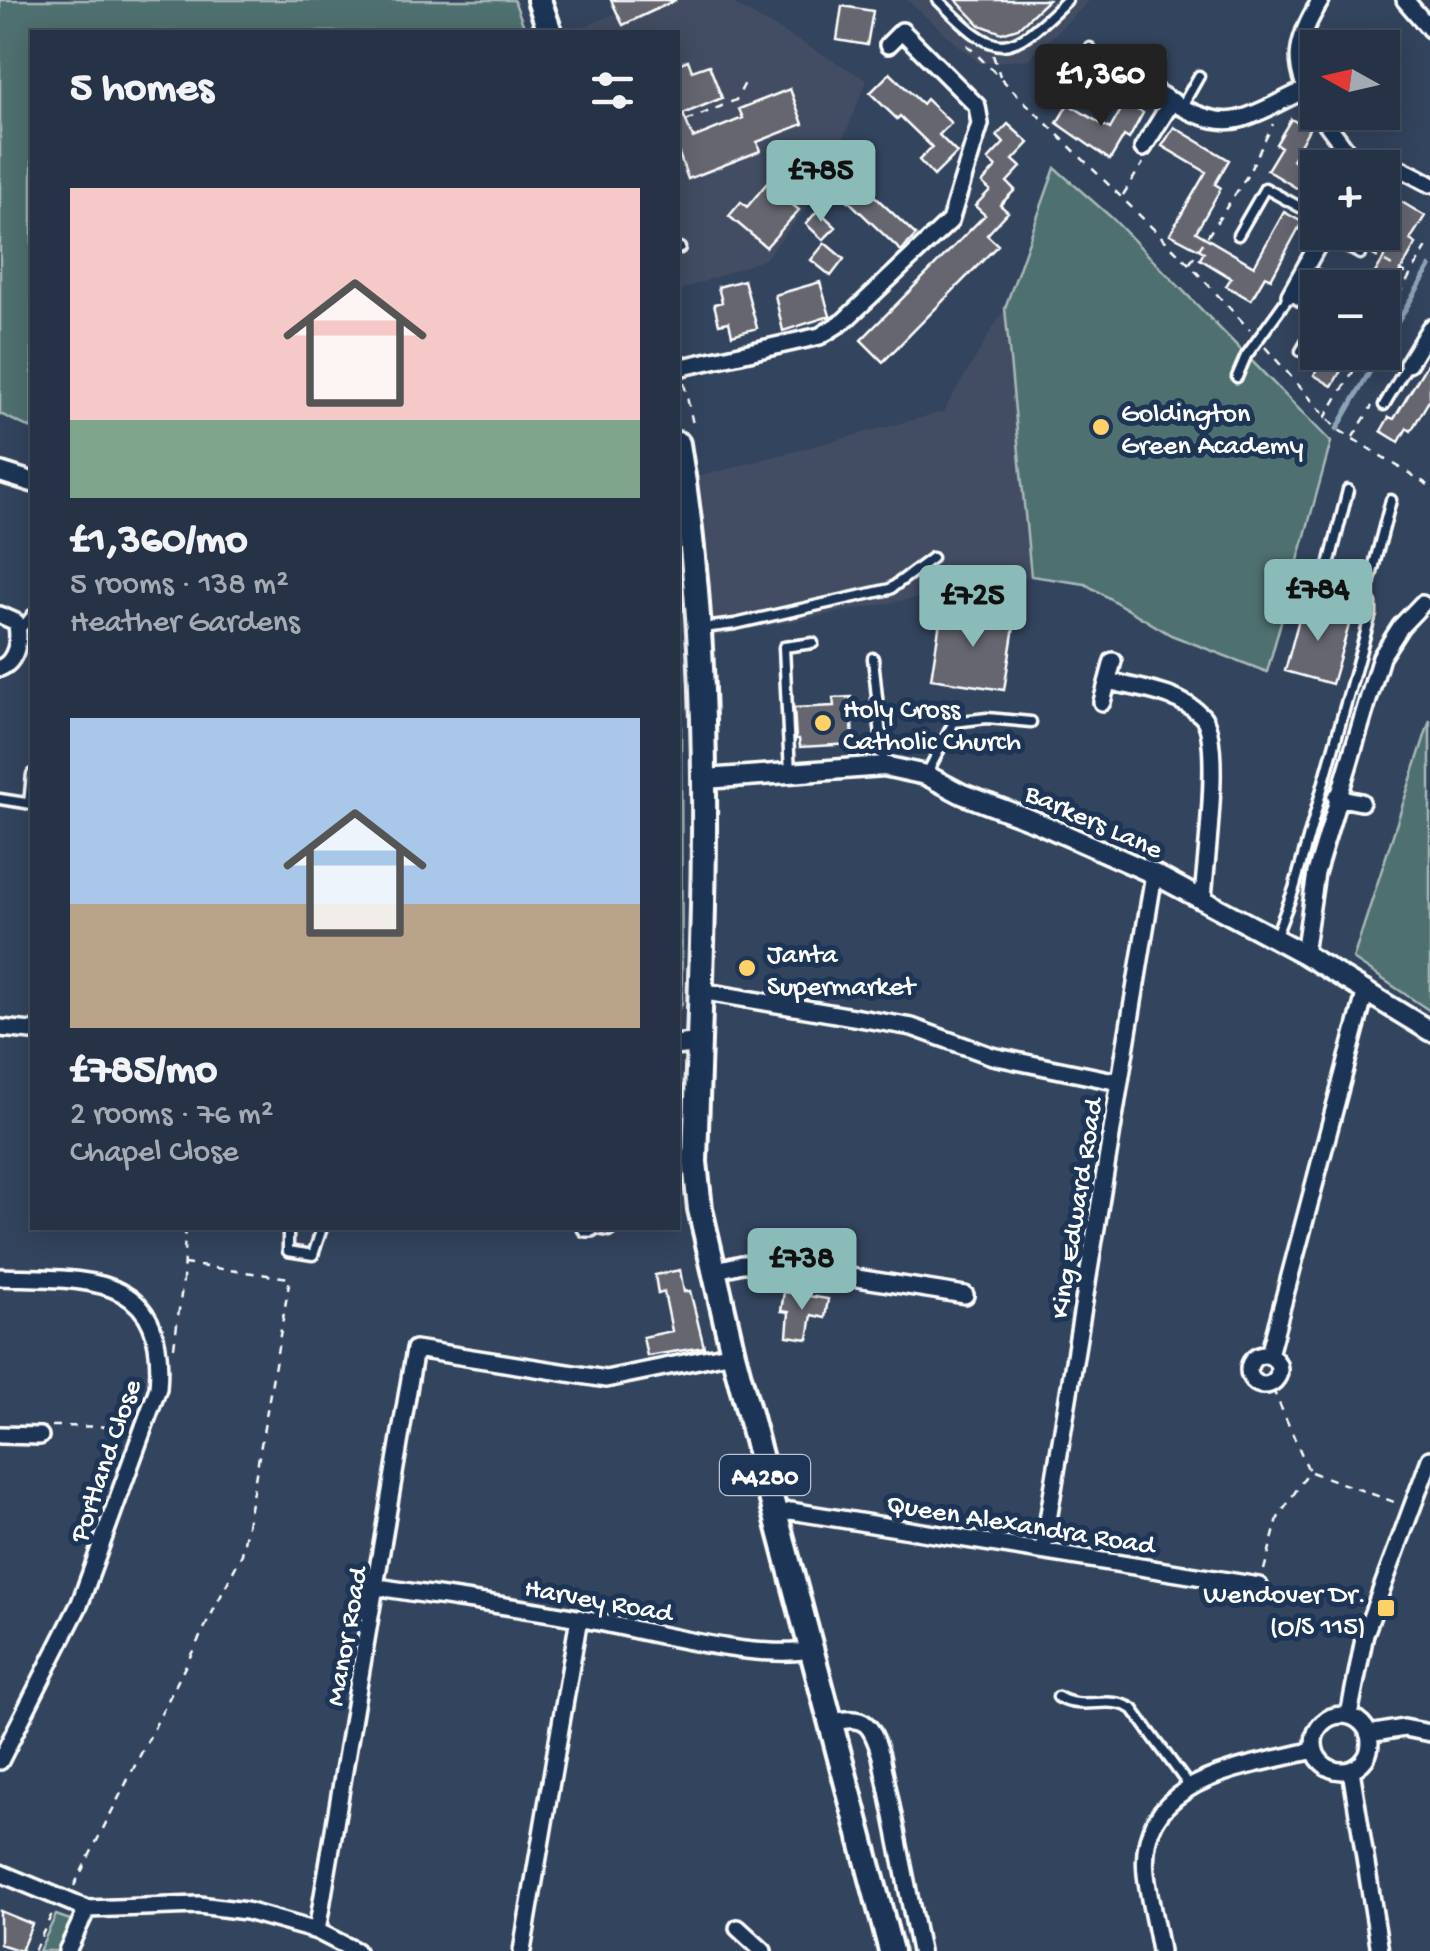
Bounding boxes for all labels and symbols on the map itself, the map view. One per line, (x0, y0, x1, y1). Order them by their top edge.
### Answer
north arrow (1300, 30, 1400, 130)
pin: £1,360 (1020, 44, 1182, 129)
pin: £785 (762, 140, 880, 225)
place label: Goldington Green Academy (1121, 399, 1304, 464)
marker: Goldington Green Academy (1090, 416, 1112, 438)
pin: £784 (1259, 559, 1377, 644)
pin: £725 (914, 565, 1032, 650)
place label: Holy Cross Catholic Church (843, 695, 1021, 760)
marker: Holy Cross Catholic Church (812, 712, 834, 734)
street label: Barkers Lane (1018, 778, 1168, 868)
place label: Janta Supermarket (767, 940, 918, 1005)
marker: Janta Supermarket (736, 957, 758, 979)
street label: King Edward Road (1045, 1094, 1113, 1321)
pin: £738 (743, 1228, 861, 1313)
street label: Portland Close (64, 1375, 151, 1548)
road number: A4280 (720, 1455, 810, 1495)
street label: Queen Alexandra Road (884, 1489, 1159, 1564)
street label: Manor Road (320, 1562, 377, 1709)
street label: Harvey Road (522, 1573, 677, 1632)
place label: Wendover Dr. (O/S 115) (1203, 1580, 1366, 1645)
marker: Wendover Dr. (O/S 115) (1375, 1597, 1397, 1619)

